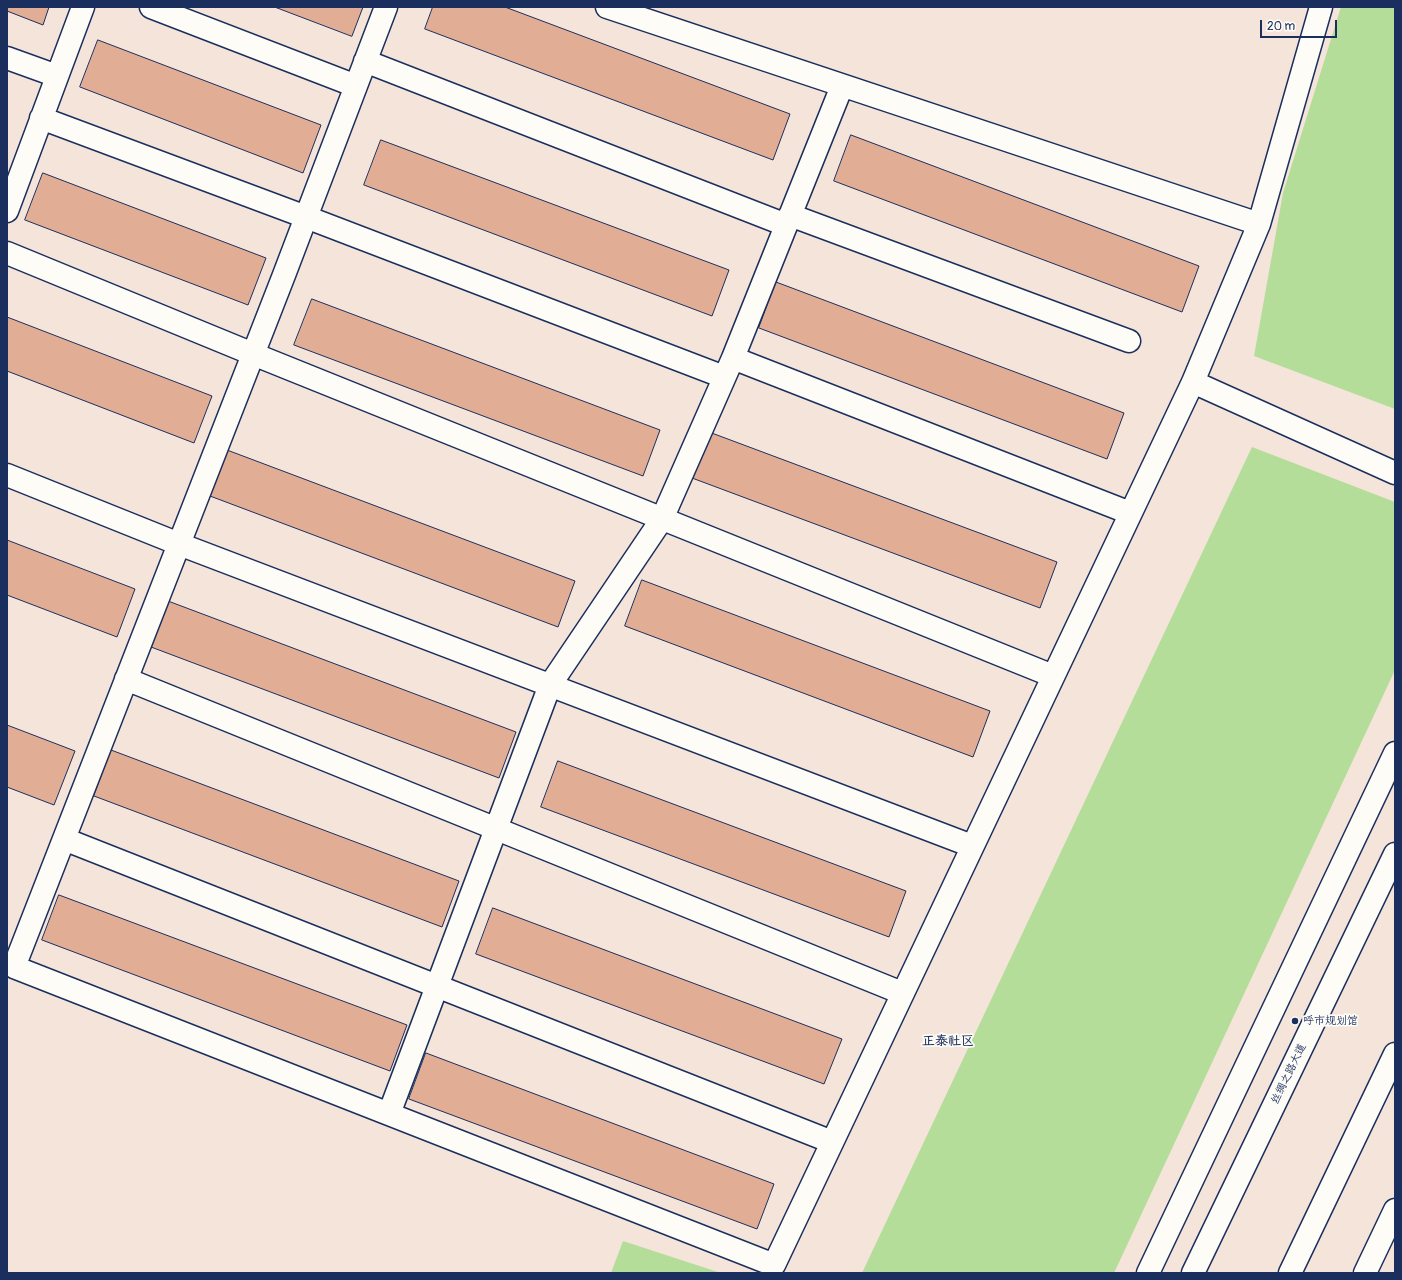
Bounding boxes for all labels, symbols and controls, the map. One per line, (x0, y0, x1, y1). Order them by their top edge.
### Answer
scale bar (1262, 12, 1339, 38)
text: 20 m (1267, 19, 1295, 34)
place label: 呼市规划馆 (1303, 1014, 1358, 1028)
marker: 呼市规划馆 (1290, 1016, 1300, 1026)
district label: 正泰社区 (922, 1034, 974, 1050)
street label: 丝绸之路大道 (1269, 1041, 1309, 1107)

